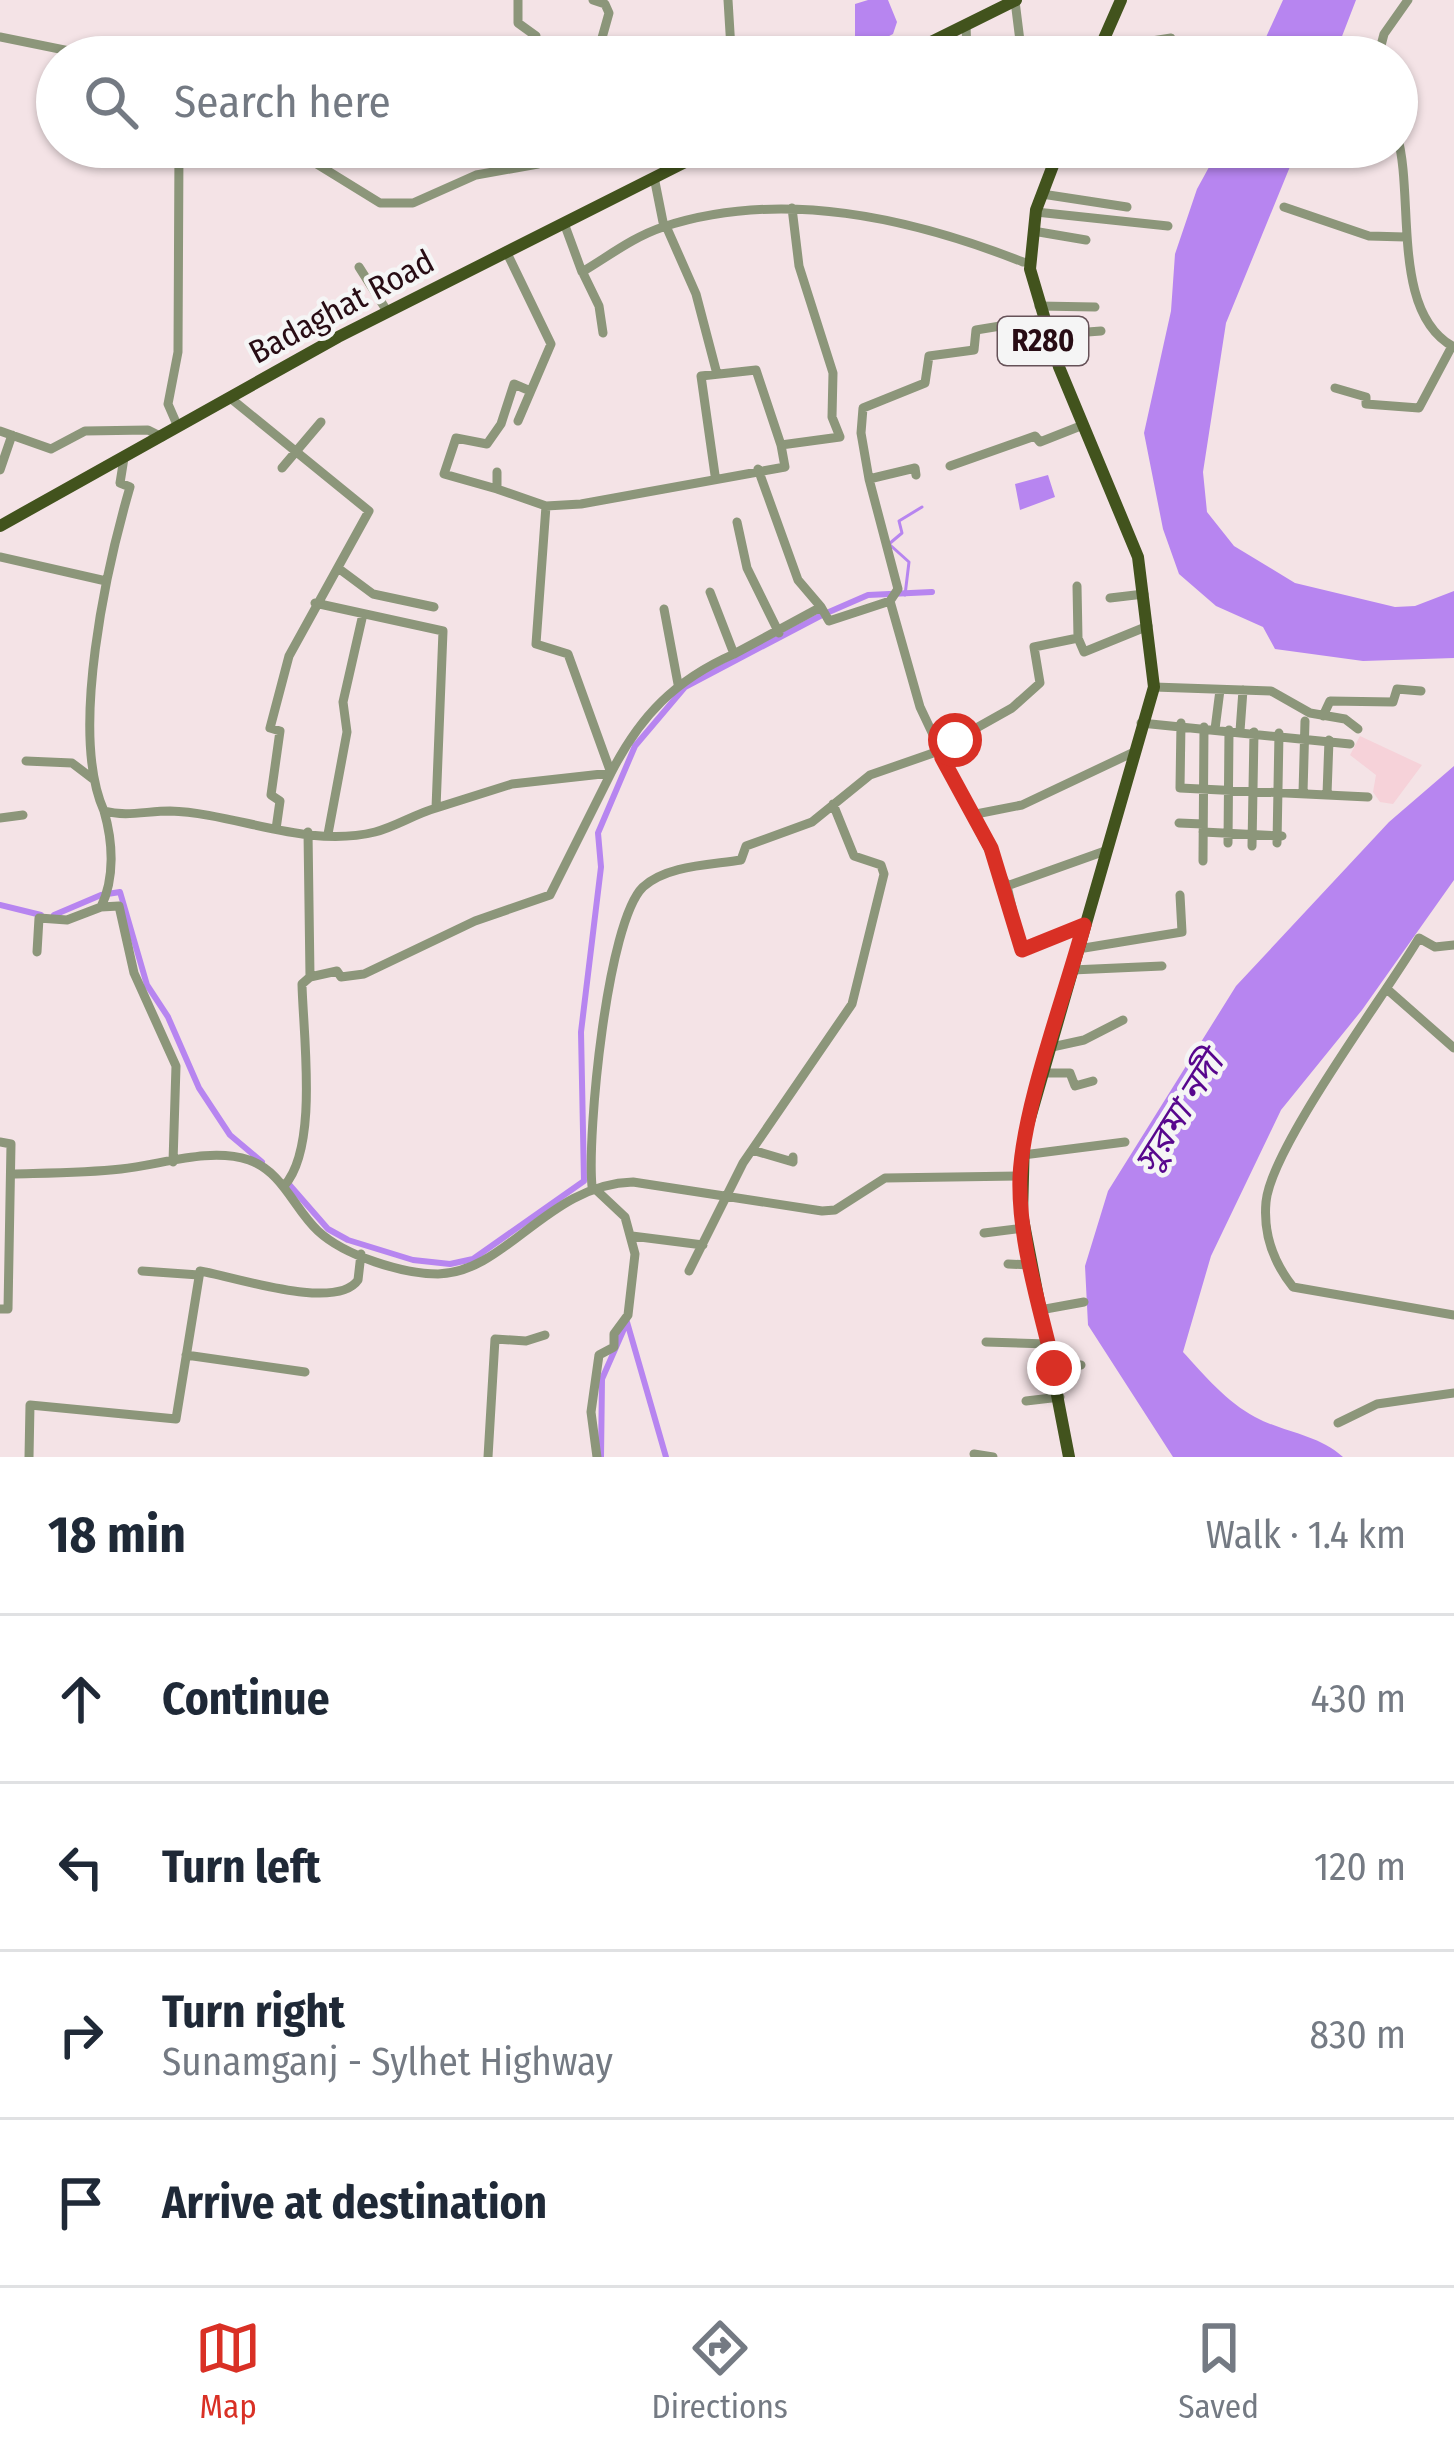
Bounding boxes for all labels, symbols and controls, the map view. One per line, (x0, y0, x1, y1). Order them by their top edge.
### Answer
search box (36, 36, 1418, 168)
icon: search (78, 69, 144, 135)
text: Search here (174, 75, 391, 129)
street label: Badaghat Road (242, 241, 441, 372)
road number: R280 (998, 317, 1088, 365)
route start (928, 713, 982, 767)
water label: সুরমা নদী (1124, 1038, 1237, 1181)
route end (1027, 1341, 1081, 1395)
text: 18 min (48, 1504, 186, 1566)
text: Walk · 1.4 km (1206, 1512, 1406, 1558)
icon: ahead (48, 1666, 114, 1732)
text: Continue (162, 1672, 330, 1726)
text: 430 m (1311, 1676, 1406, 1722)
icon: left (48, 1834, 114, 1900)
text: Turn left (162, 1840, 321, 1894)
text: 120 m (1314, 1844, 1406, 1890)
text: Turn right (162, 1985, 345, 2039)
icon: right (48, 2002, 114, 2068)
text: 830 m (1309, 2012, 1406, 2058)
text: Sunamganj - Sylhet Highway (162, 2039, 613, 2085)
icon: arrive (48, 2170, 114, 2236)
text: Arrive at destination (162, 2176, 547, 2230)
tab: Map (195, 2315, 261, 2427)
tab: Directions (651, 2315, 788, 2427)
tab: Saved (1178, 2315, 1259, 2427)

